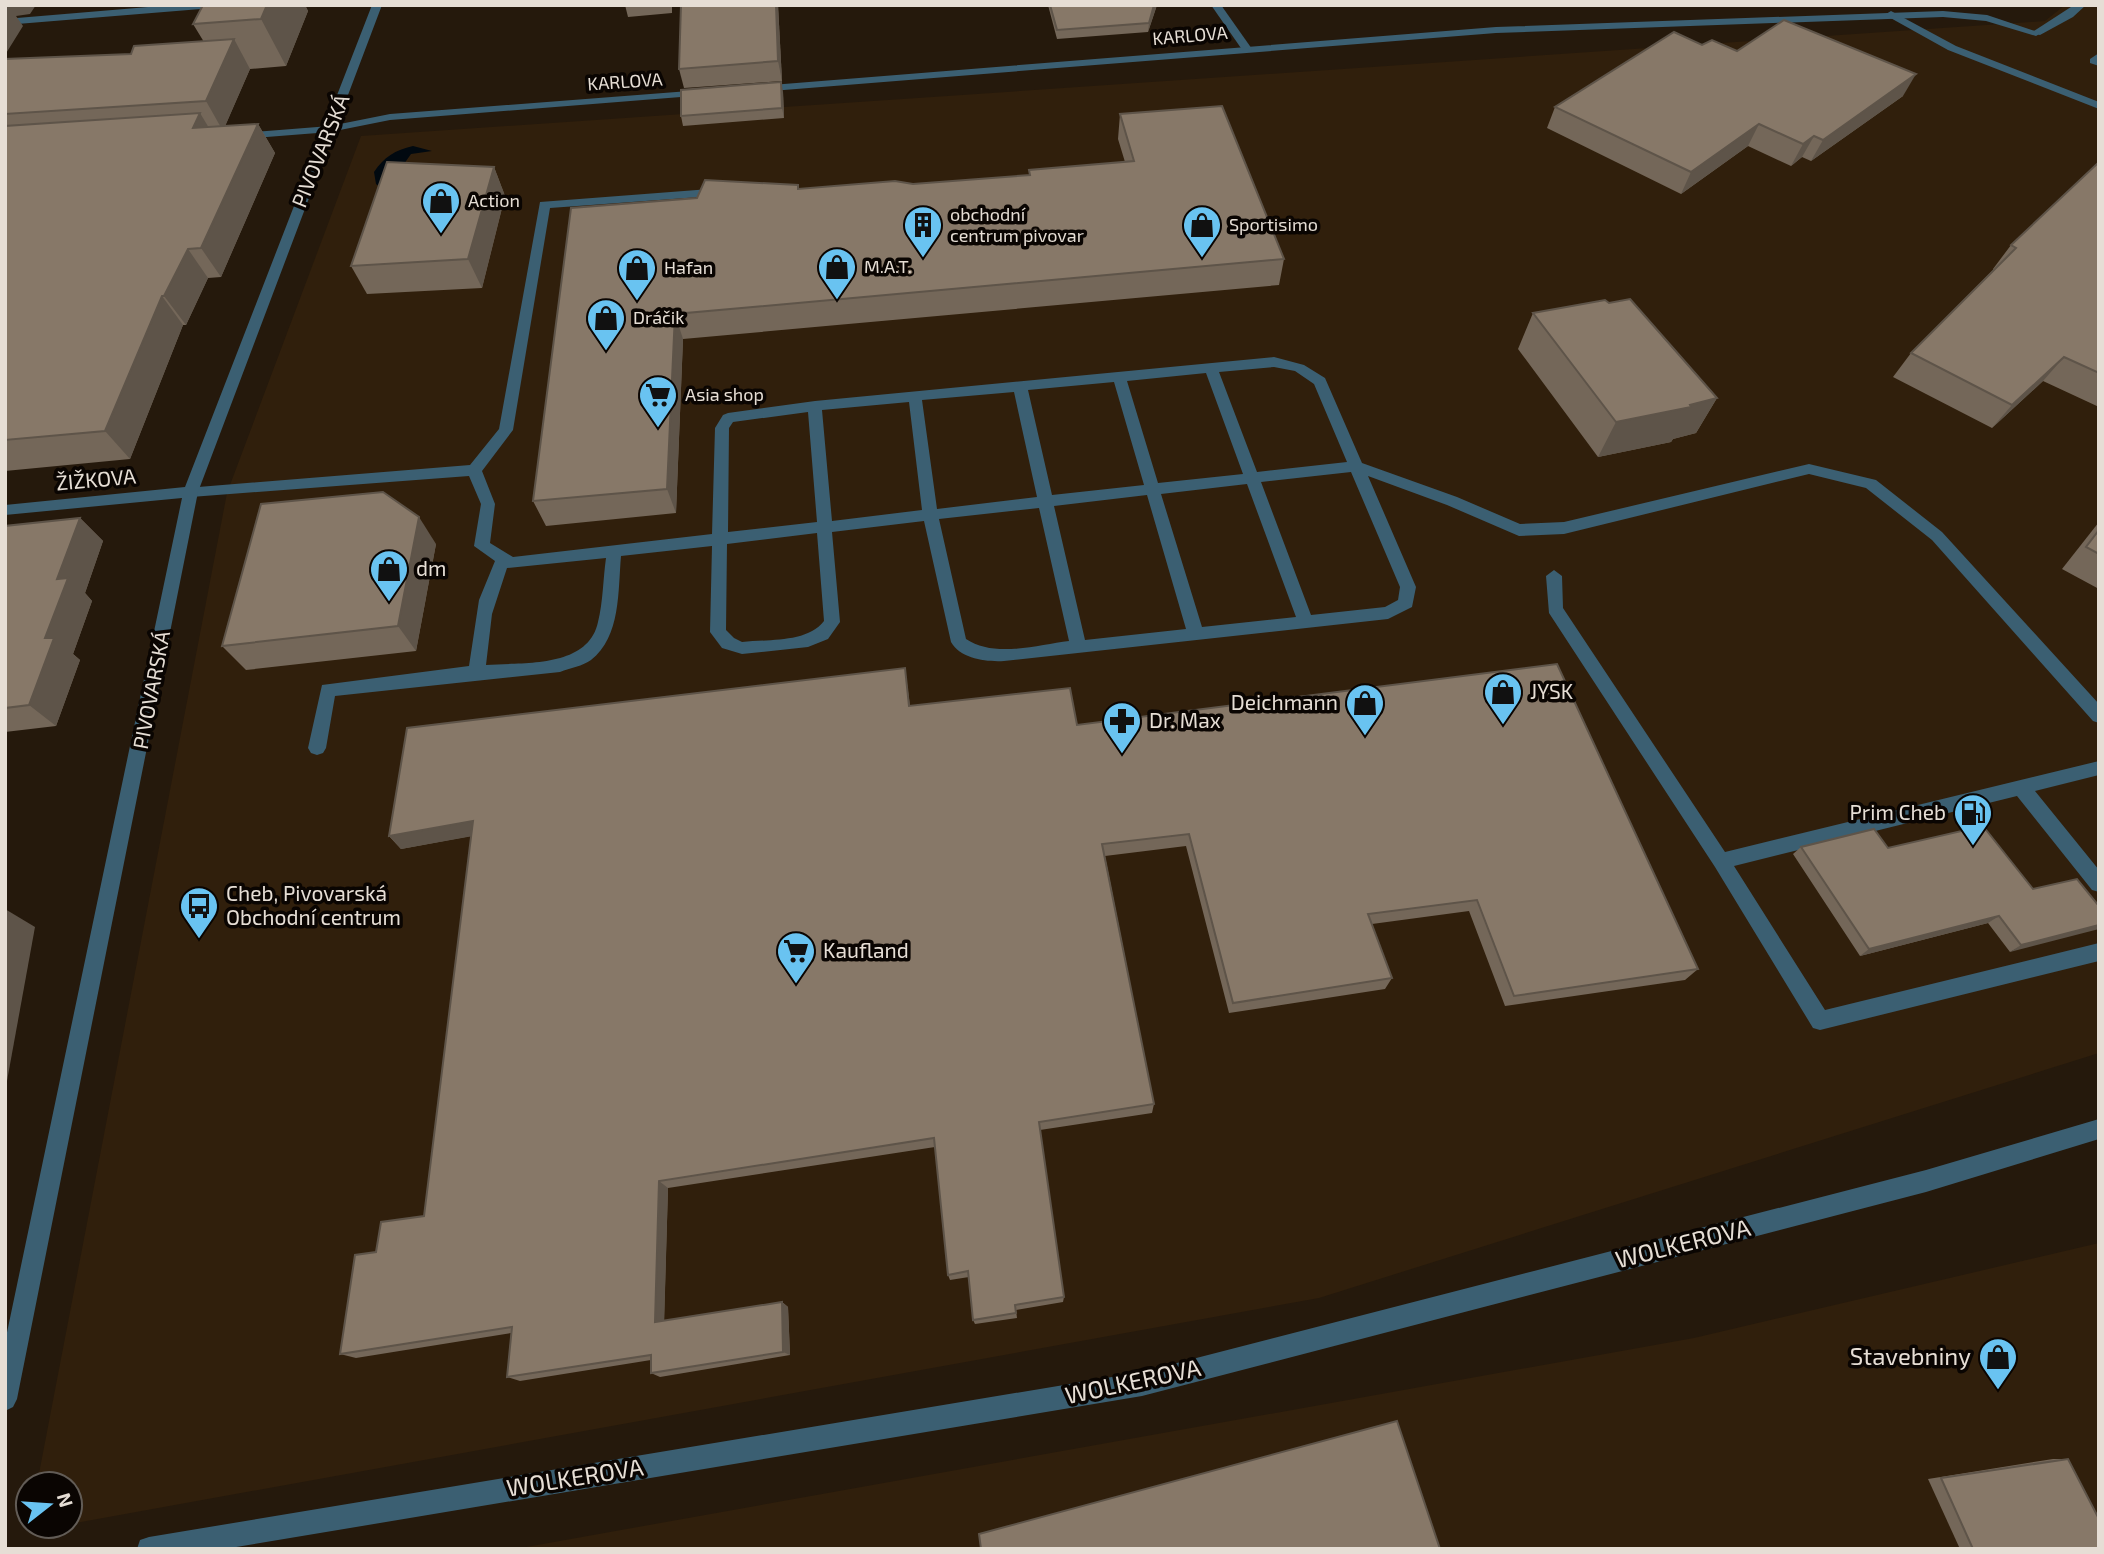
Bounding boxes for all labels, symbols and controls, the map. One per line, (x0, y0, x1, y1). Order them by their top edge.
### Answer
street label: KARLOVA (1151, 21, 1229, 49)
street label: KARLOVA (587, 67, 664, 95)
street label: PIVOVARSKÁ (286, 90, 354, 211)
shop icon: Action (420, 180, 462, 235)
place label: Action (468, 189, 520, 211)
place label: obchodní centrum pivovar (950, 203, 1084, 246)
building icon: obchodní centrum pivovar (902, 204, 944, 259)
shop icon: Sportisimo (1181, 204, 1223, 259)
place label: Sportisimo (1229, 213, 1318, 235)
shop icon: M.A.T. (816, 246, 858, 301)
shop icon: Hafan (616, 247, 658, 302)
place label: M.A.T. (864, 255, 912, 277)
place label: Hafan (664, 256, 713, 278)
shop icon: Dráčik (585, 297, 627, 352)
place label: Dráčik (633, 306, 684, 328)
supermarket icon: Asia shop (637, 374, 679, 429)
place label: Asia shop (685, 383, 764, 405)
street label: ŽIŽKOVA (55, 463, 137, 494)
shop icon: dm (368, 548, 410, 603)
place label: dm (416, 555, 446, 580)
street label: PIVOVARSKÁ (127, 629, 174, 751)
shop icon: JYSK (1482, 671, 1524, 726)
place label: JYSK (1530, 678, 1574, 703)
shop icon: Deichmann (1344, 682, 1386, 737)
place label: Deichmann (1231, 689, 1338, 714)
pharmacy icon: Dr. Max (1101, 700, 1143, 755)
place label: Dr. Max (1149, 707, 1221, 732)
fuel station icon: Prim Cheb (1952, 792, 1994, 847)
place label: Prim Cheb (1849, 799, 1946, 824)
place label: Cheb, Pivovarská Obchodní centrum (226, 880, 401, 929)
bus stop icon: Cheb, Pivovarská Obchodní centrum (178, 885, 220, 940)
supermarket icon: Kaufland (775, 930, 817, 985)
place label: Kaufland (823, 937, 909, 962)
street label: WOLKEROVA (1612, 1212, 1753, 1273)
shop icon: Stavebniny (1977, 1336, 2019, 1391)
place label: Stavebniny (1850, 1341, 1971, 1370)
street label: WOLKEROVA (1062, 1352, 1203, 1409)
street label: WOLKEROVA (504, 1451, 645, 1502)
north arrow (14, 1470, 84, 1540)
text: N (53, 1490, 79, 1510)

